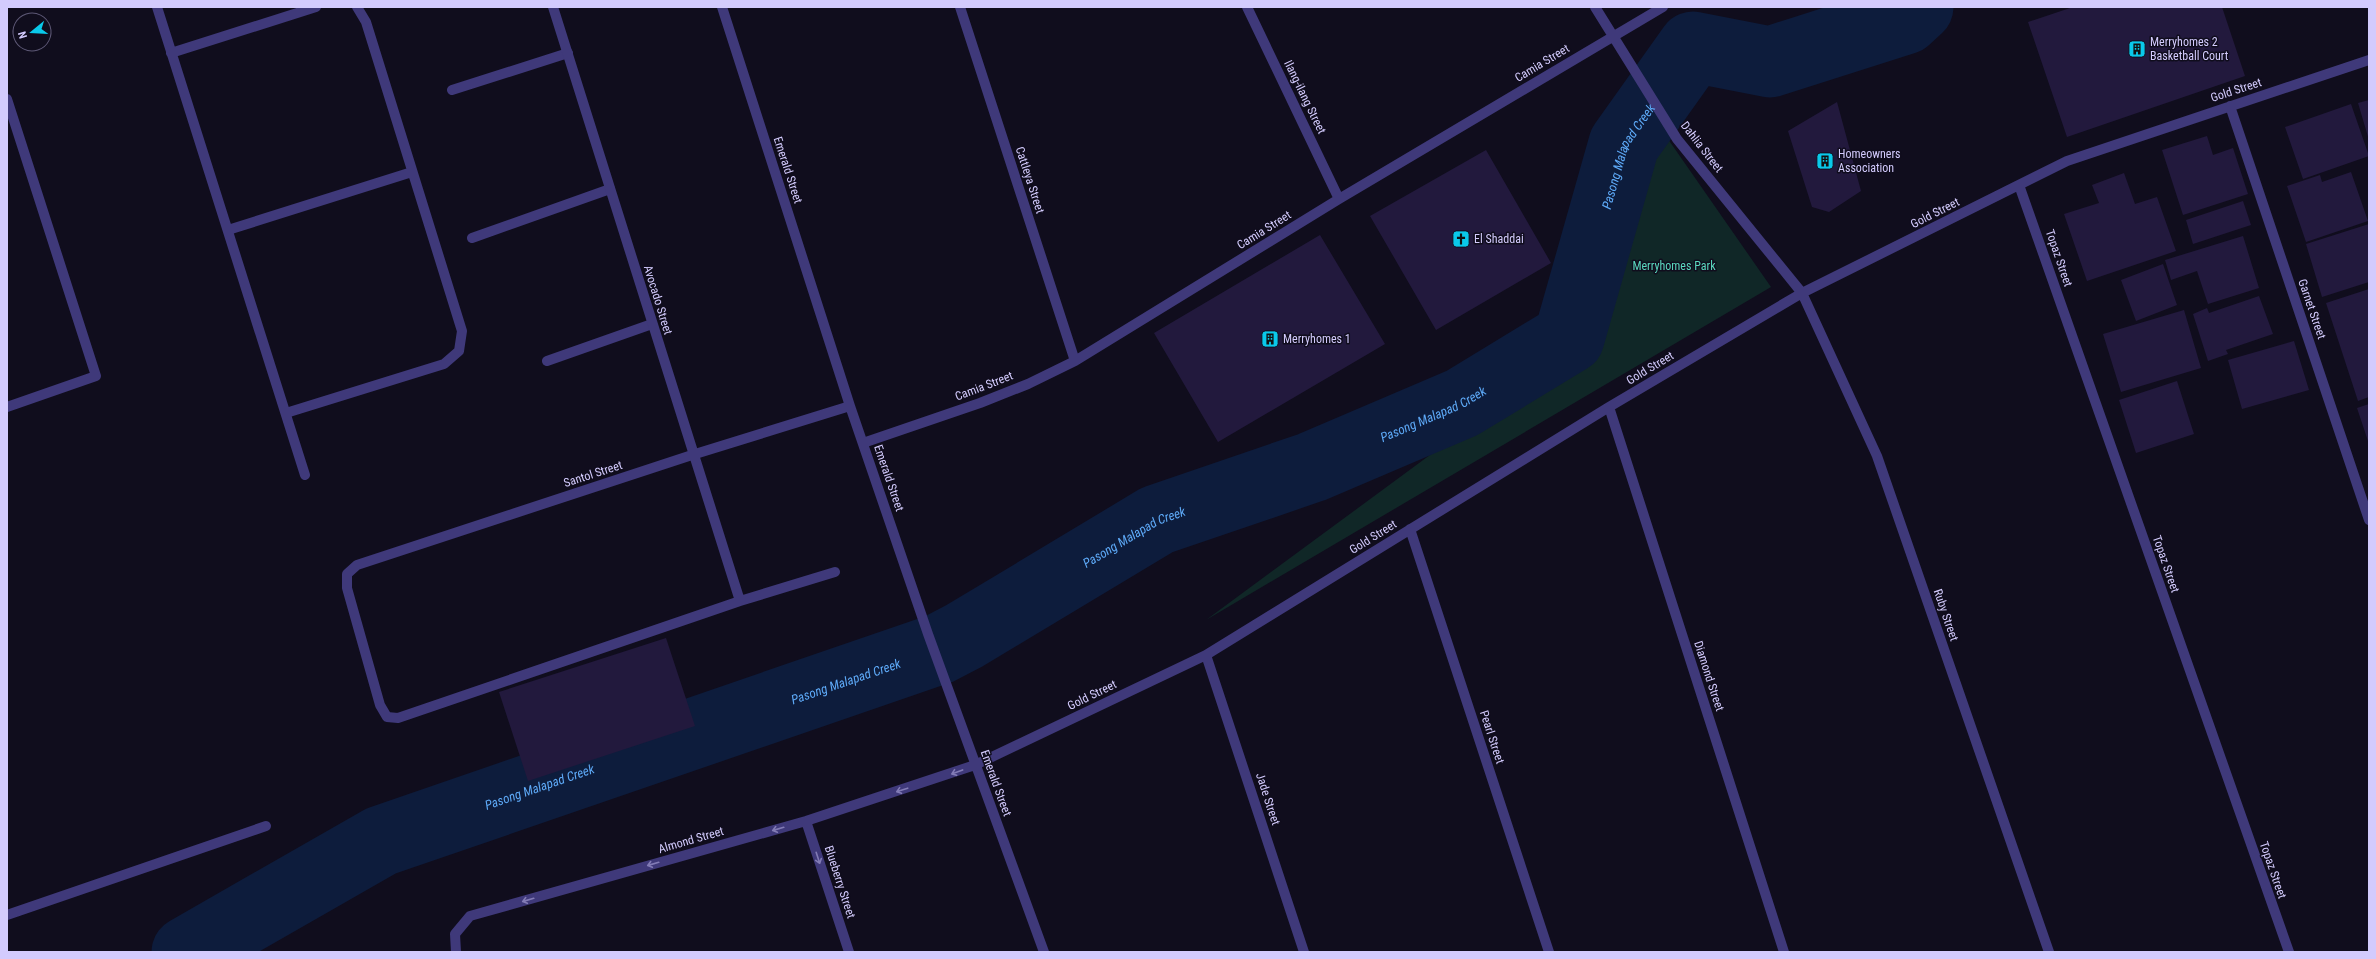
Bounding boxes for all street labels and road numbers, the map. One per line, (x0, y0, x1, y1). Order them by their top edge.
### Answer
street label: Camia Street (1512, 41, 1572, 85)
street label: Ilang-ilang Street (1281, 58, 1329, 136)
street label: Gold Street (2209, 75, 2264, 105)
street label: Dahlia Street (1678, 119, 1726, 176)
street label: Emerald Street (771, 135, 806, 206)
street label: Cattleya Street (1013, 145, 1048, 216)
street label: Gold Street (1908, 195, 1962, 231)
street label: Camia Street (1234, 208, 1294, 252)
street label: Topaz Street (2043, 228, 2075, 289)
street label: Avocado Street (641, 264, 675, 337)
street label: Garnet Street (2295, 277, 2329, 341)
street label: Gold Street (1624, 348, 1677, 388)
street label: Camia Street (953, 368, 1015, 403)
street label: Emerald Street (871, 443, 907, 514)
street label: Santol Street (562, 458, 625, 490)
street label: Gold Street (1347, 517, 1399, 557)
street label: Topaz Street (2150, 534, 2182, 595)
street label: Ruby Street (1931, 587, 1962, 643)
street label: Diamond Street (1691, 639, 1727, 713)
street label: Gold Street (1065, 677, 1119, 713)
street label: Pearl Street (1477, 709, 1507, 766)
street label: Emerald Street (978, 748, 1015, 818)
street label: Jade Street (1253, 771, 1283, 827)
street label: Almond Street (657, 824, 726, 856)
street label: Topaz Street (2257, 840, 2289, 901)
street label: Blueberry Street (822, 844, 858, 921)

